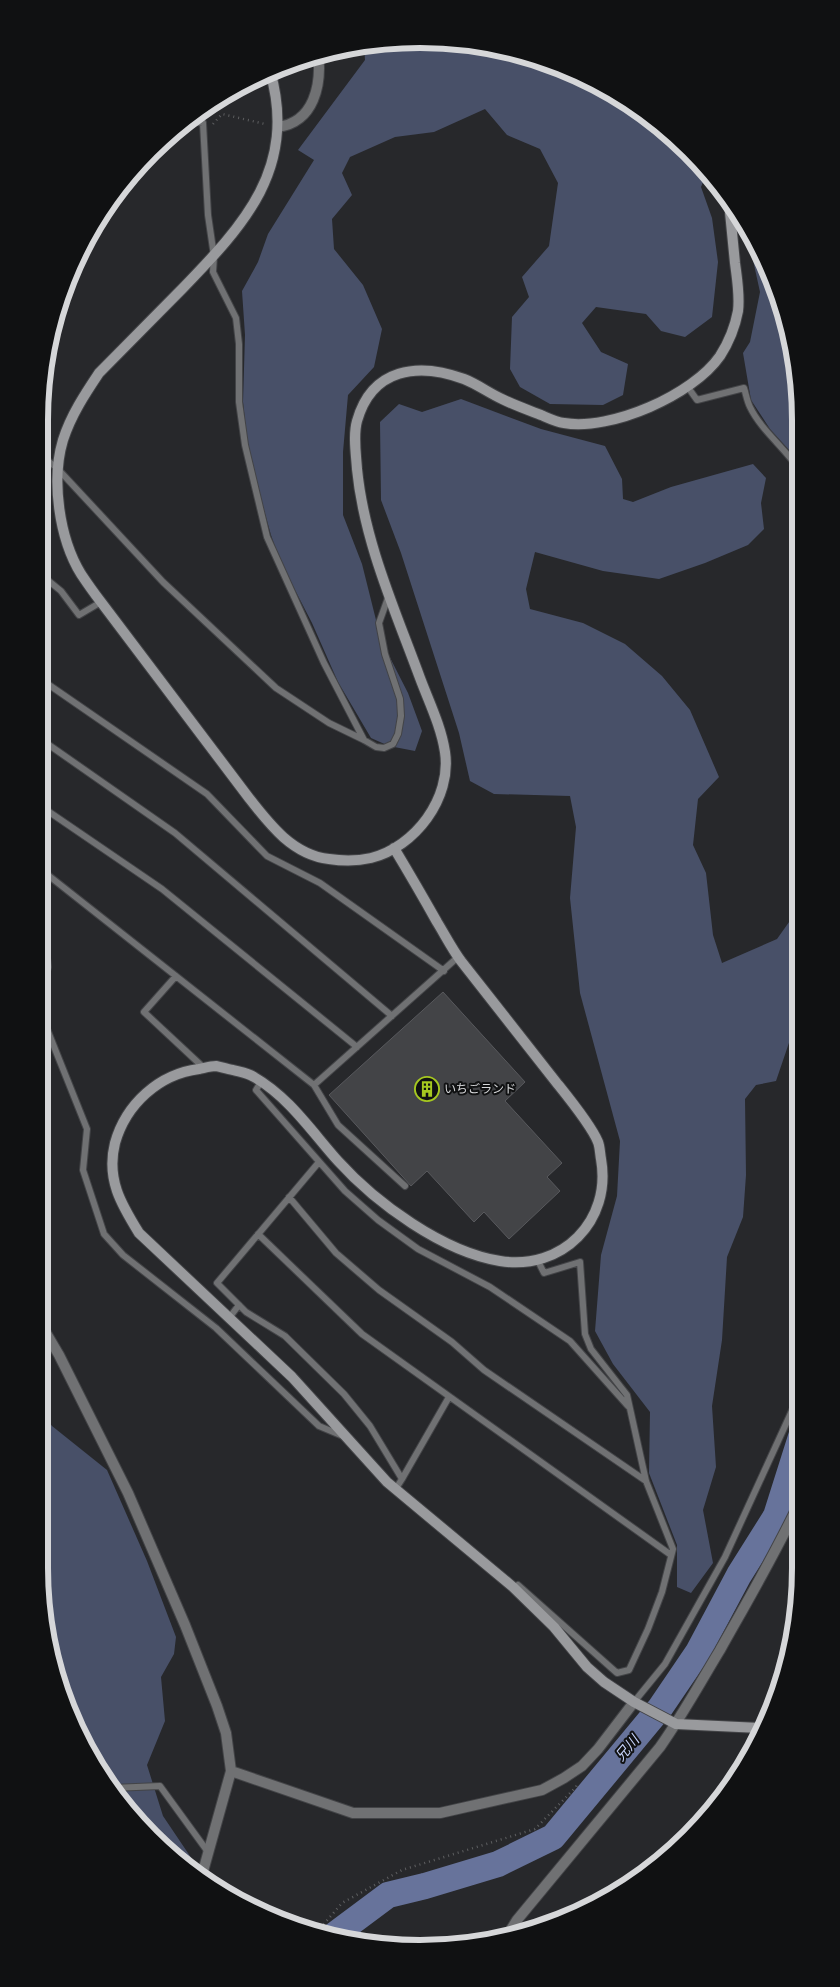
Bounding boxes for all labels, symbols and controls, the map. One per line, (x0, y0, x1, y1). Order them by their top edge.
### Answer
building icon: いちごランド (414, 1076, 440, 1102)
place label: いちごランド (444, 1082, 516, 1096)
water label: 兄川 (612, 1731, 643, 1764)

